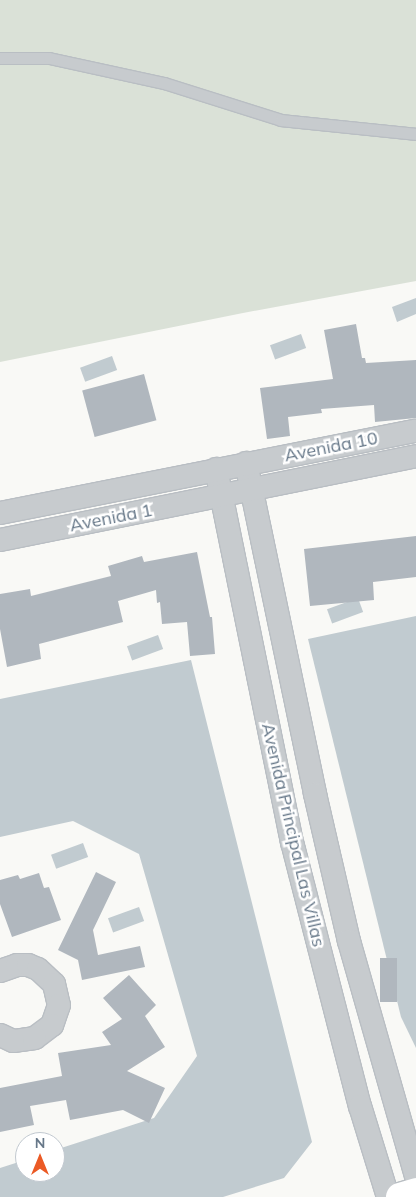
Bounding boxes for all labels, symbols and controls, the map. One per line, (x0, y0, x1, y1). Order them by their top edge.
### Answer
street label: Avenida 10 (282, 427, 380, 467)
street label: Avenida 1 (68, 499, 154, 537)
street label: Avenida Principal Las Villas (257, 721, 329, 949)
north arrow (15, 1132, 65, 1182)
text: N (35, 1134, 45, 1152)

